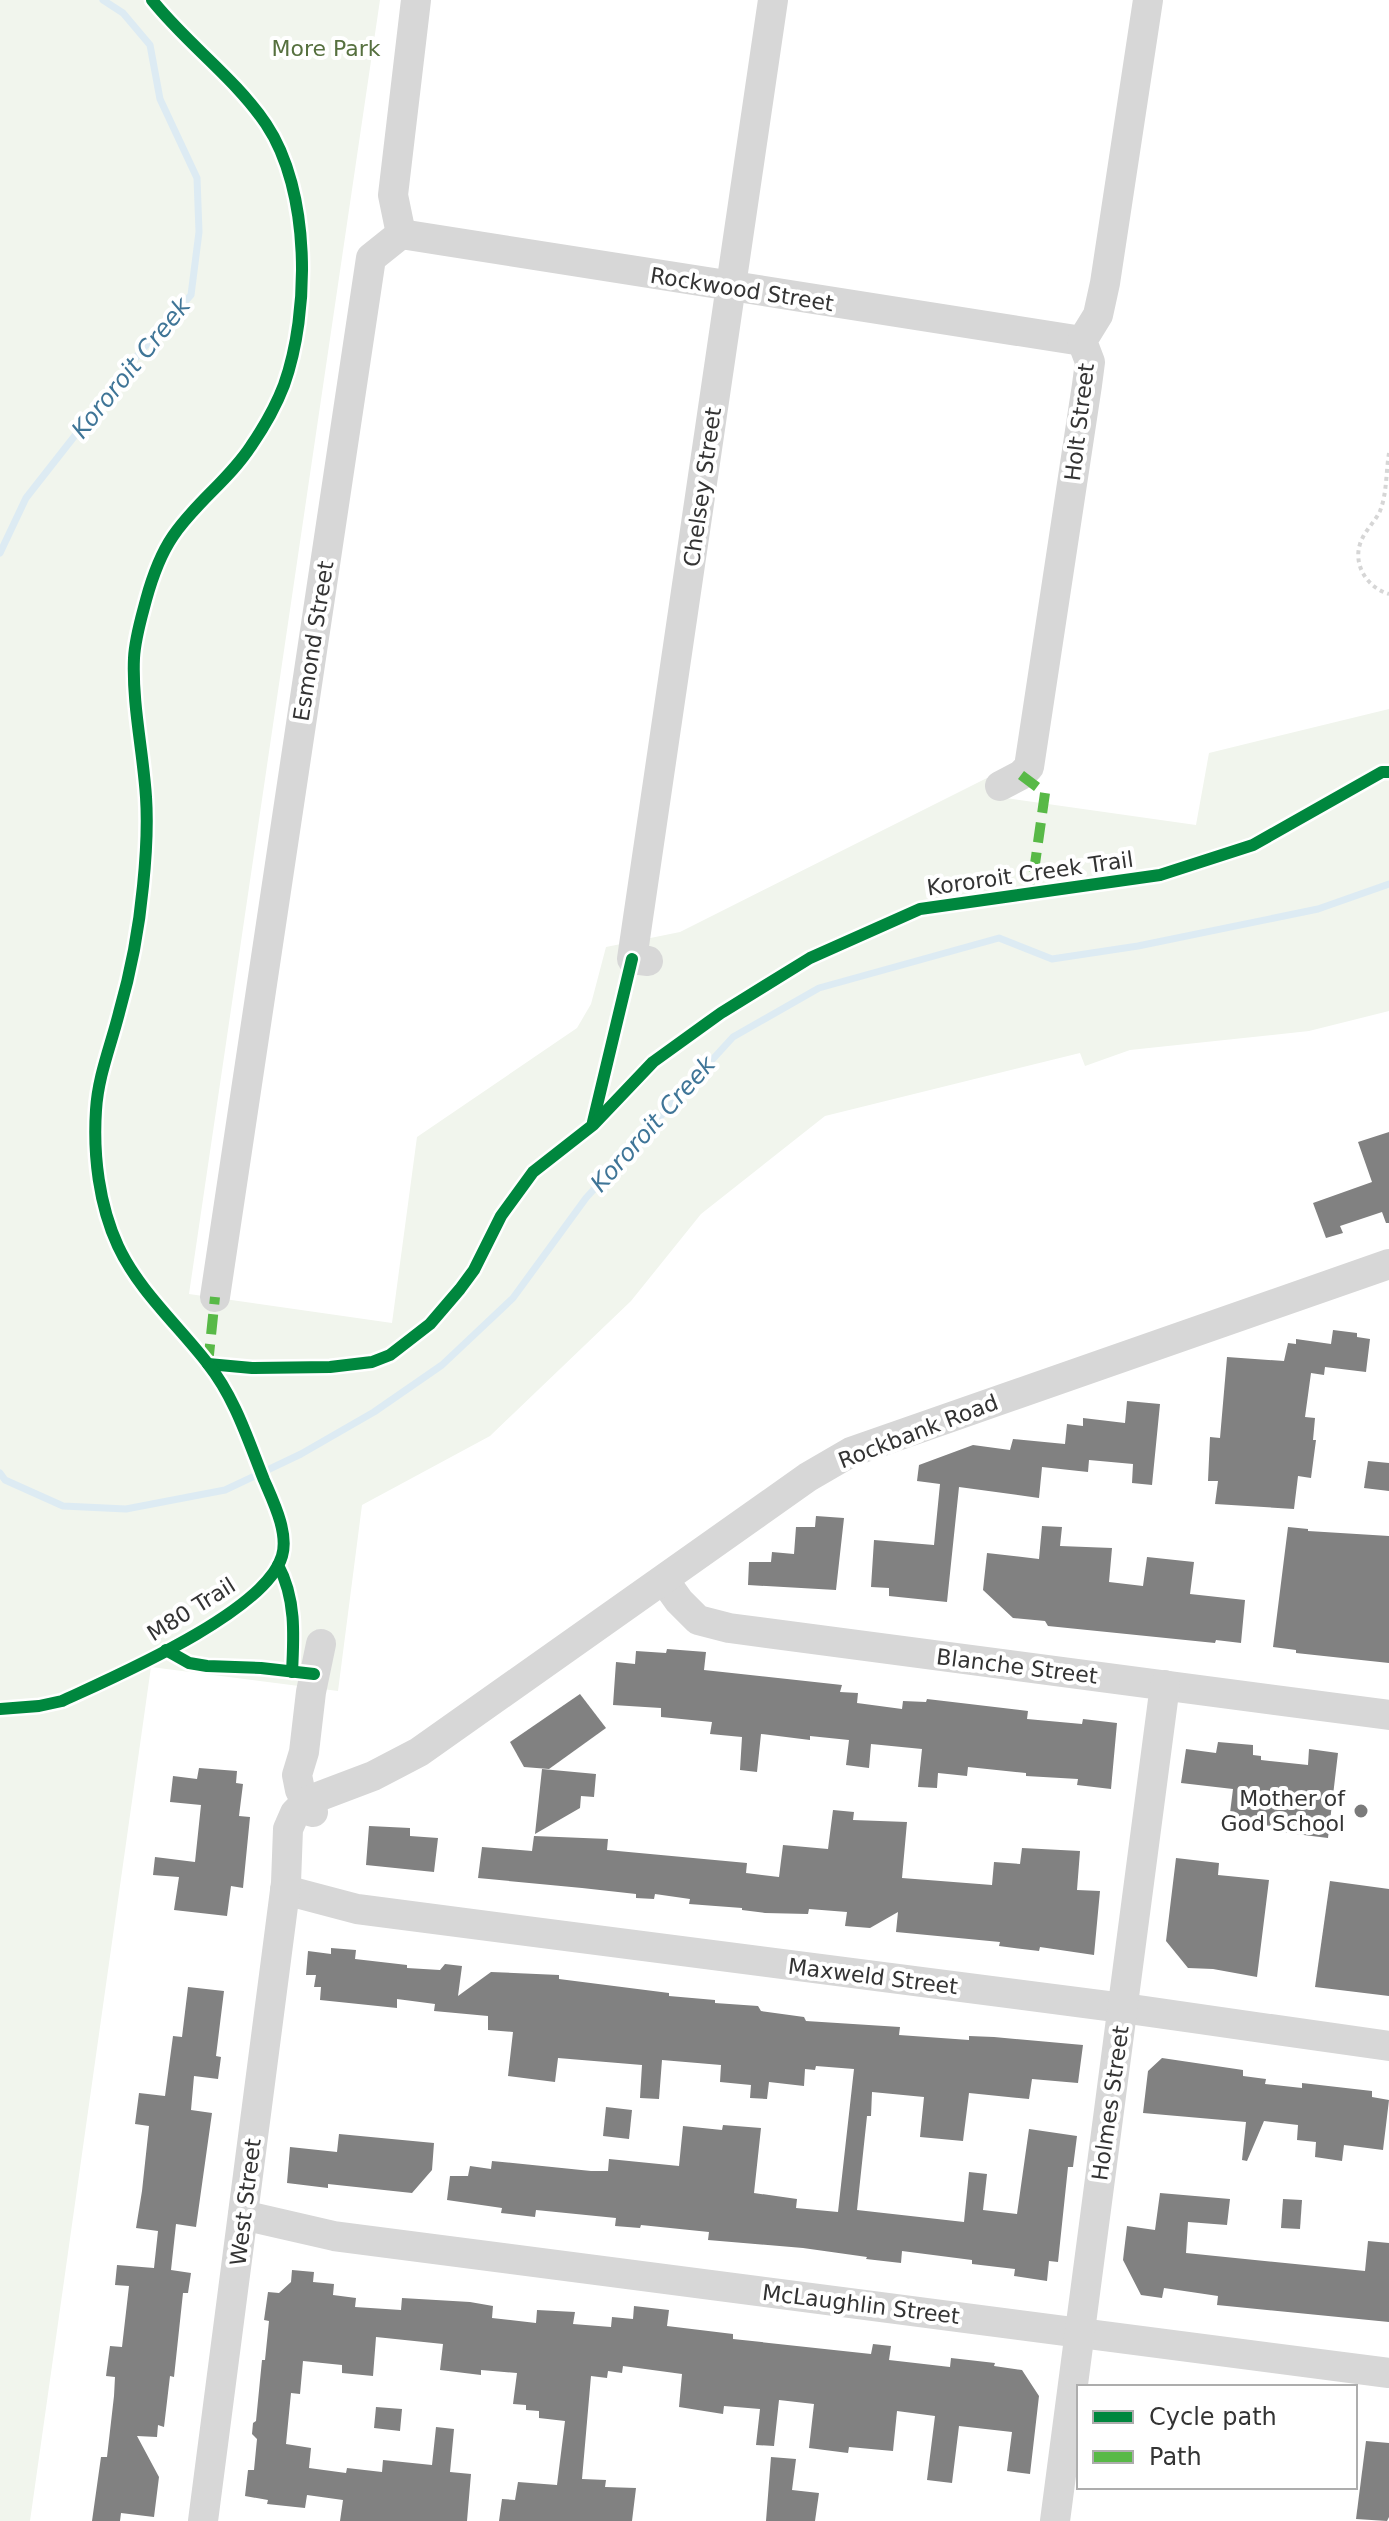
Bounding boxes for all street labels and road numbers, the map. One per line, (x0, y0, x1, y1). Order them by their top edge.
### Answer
street label: Rockwood Street (648, 263, 836, 316)
street label: Holt Street (1060, 361, 1099, 482)
street label: Chelsey Street (679, 405, 726, 568)
street label: Esmond Street (288, 559, 339, 723)
street label: Kororoit Creek Trail (925, 847, 1135, 900)
street label: Rockbank Road (835, 1390, 1002, 1473)
street label: M80 Trail (143, 1573, 240, 1646)
street label: Blanche Street (935, 1644, 1099, 1689)
street label: Maxweld Street (787, 1954, 960, 1999)
street label: Holmes Street (1087, 2024, 1134, 2182)
street label: West Street (225, 2137, 266, 2267)
street label: McLaughlin Street (761, 2280, 961, 2329)

